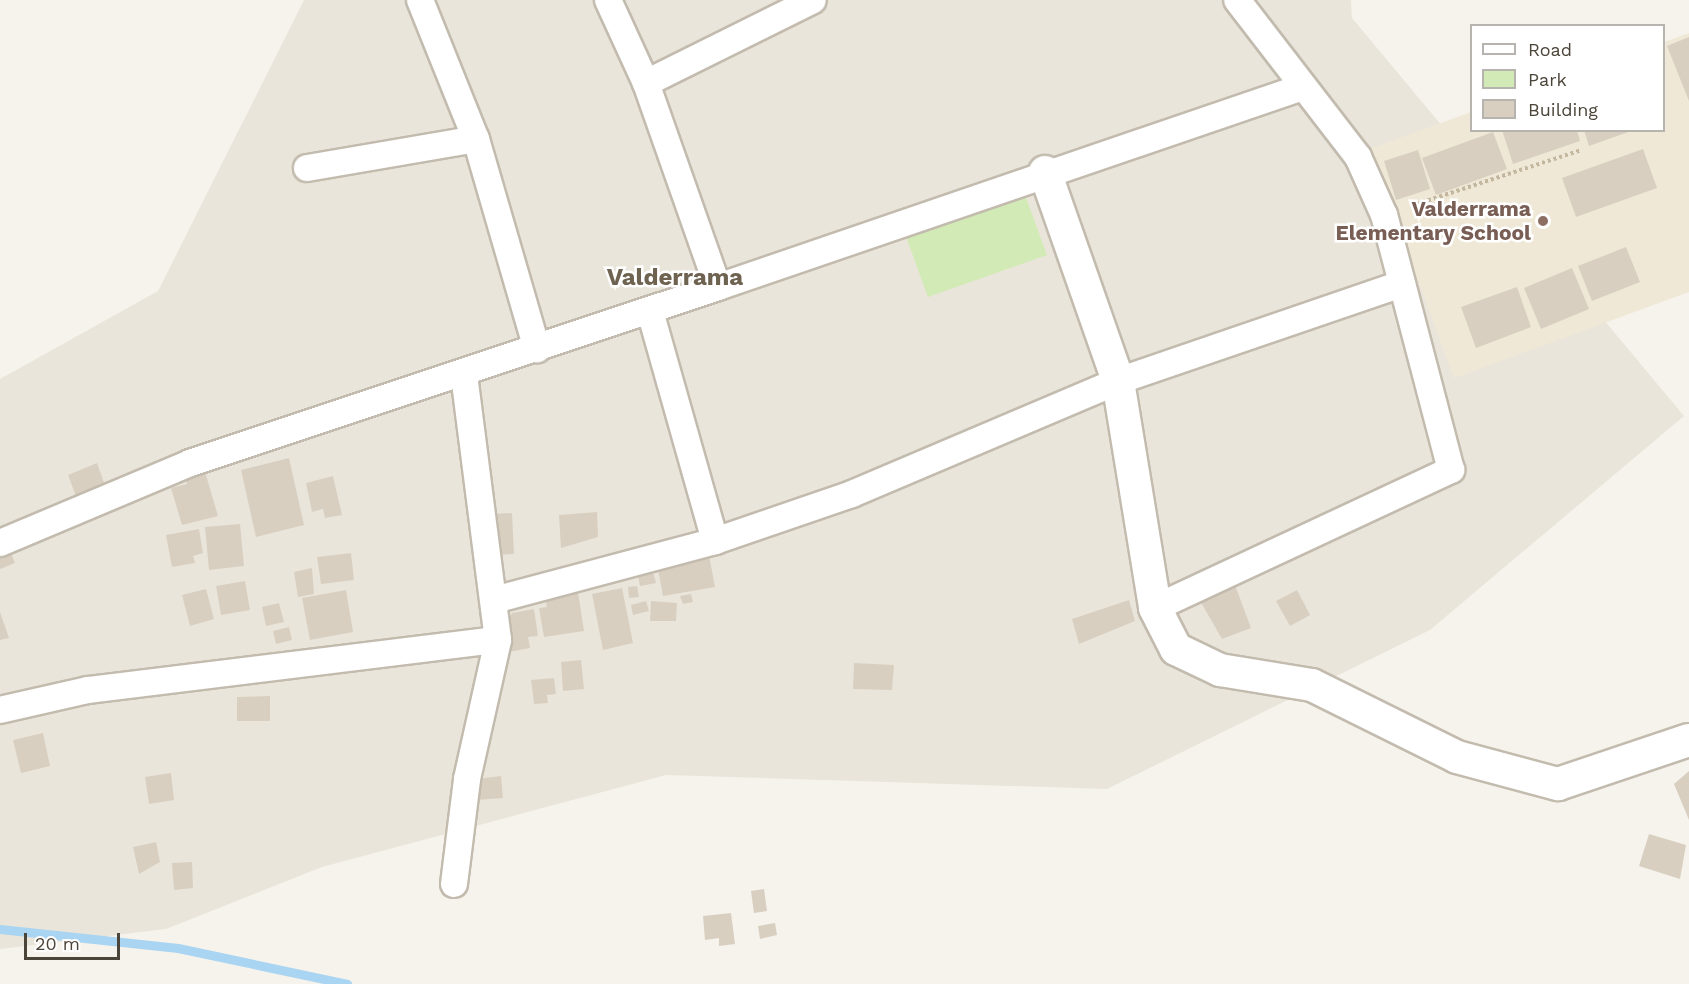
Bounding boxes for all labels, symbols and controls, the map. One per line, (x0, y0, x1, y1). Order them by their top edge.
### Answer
legend (1470, 24, 1665, 132)
text: Road (1528, 39, 1572, 60)
text: Park (1528, 69, 1567, 90)
text: Building (1528, 99, 1598, 120)
place label: Valderrama Elementary School (1335, 196, 1531, 246)
marker: Valderrama Elementary School (1536, 214, 1550, 228)
district label: Valderrama (607, 264, 743, 292)
scale bar (27, 921, 123, 959)
text: 20 m (35, 933, 80, 954)

